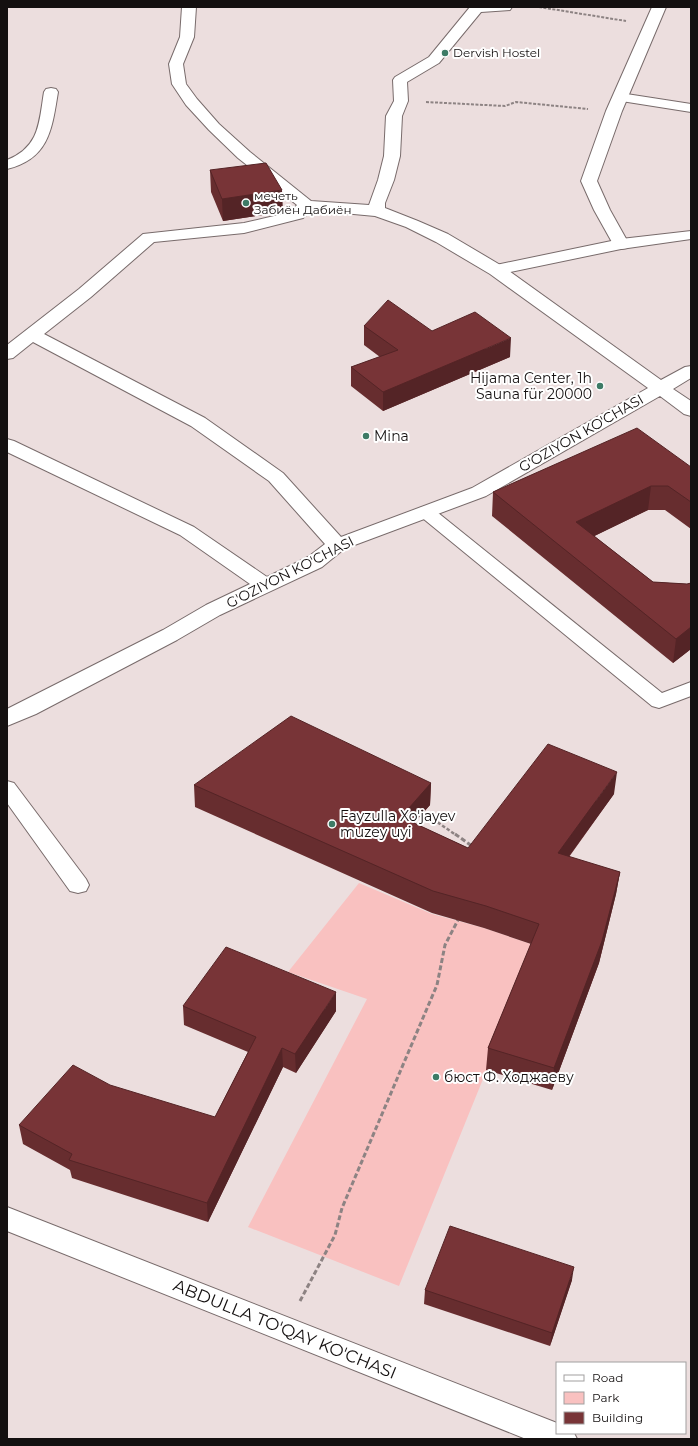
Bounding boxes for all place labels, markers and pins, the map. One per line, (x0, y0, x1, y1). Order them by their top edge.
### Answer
place label: Dervish Hostel (453, 45, 540, 60)
marker: Dervish Hostel (440, 48, 450, 58)
place label: мечеть Забиён Дабиён (254, 188, 351, 217)
marker: мечеть Забиён Дабиён (241, 198, 251, 208)
place label: Hijama Center, 1h Sauna für 20000 (470, 369, 592, 403)
marker: Hijama Center, 1h Sauna für 20000 (595, 381, 605, 391)
place label: Mina (374, 427, 409, 445)
marker: Mina (361, 431, 371, 441)
place label: Fayzulla Xo'jayev muzey uyi (340, 807, 456, 841)
marker: Fayzulla Xo'jayev muzey uyi (327, 819, 337, 829)
place label: бюст Ф. Ходжаеву (444, 1068, 574, 1086)
marker: бюст Ф. Ходжаеву (431, 1072, 441, 1082)

